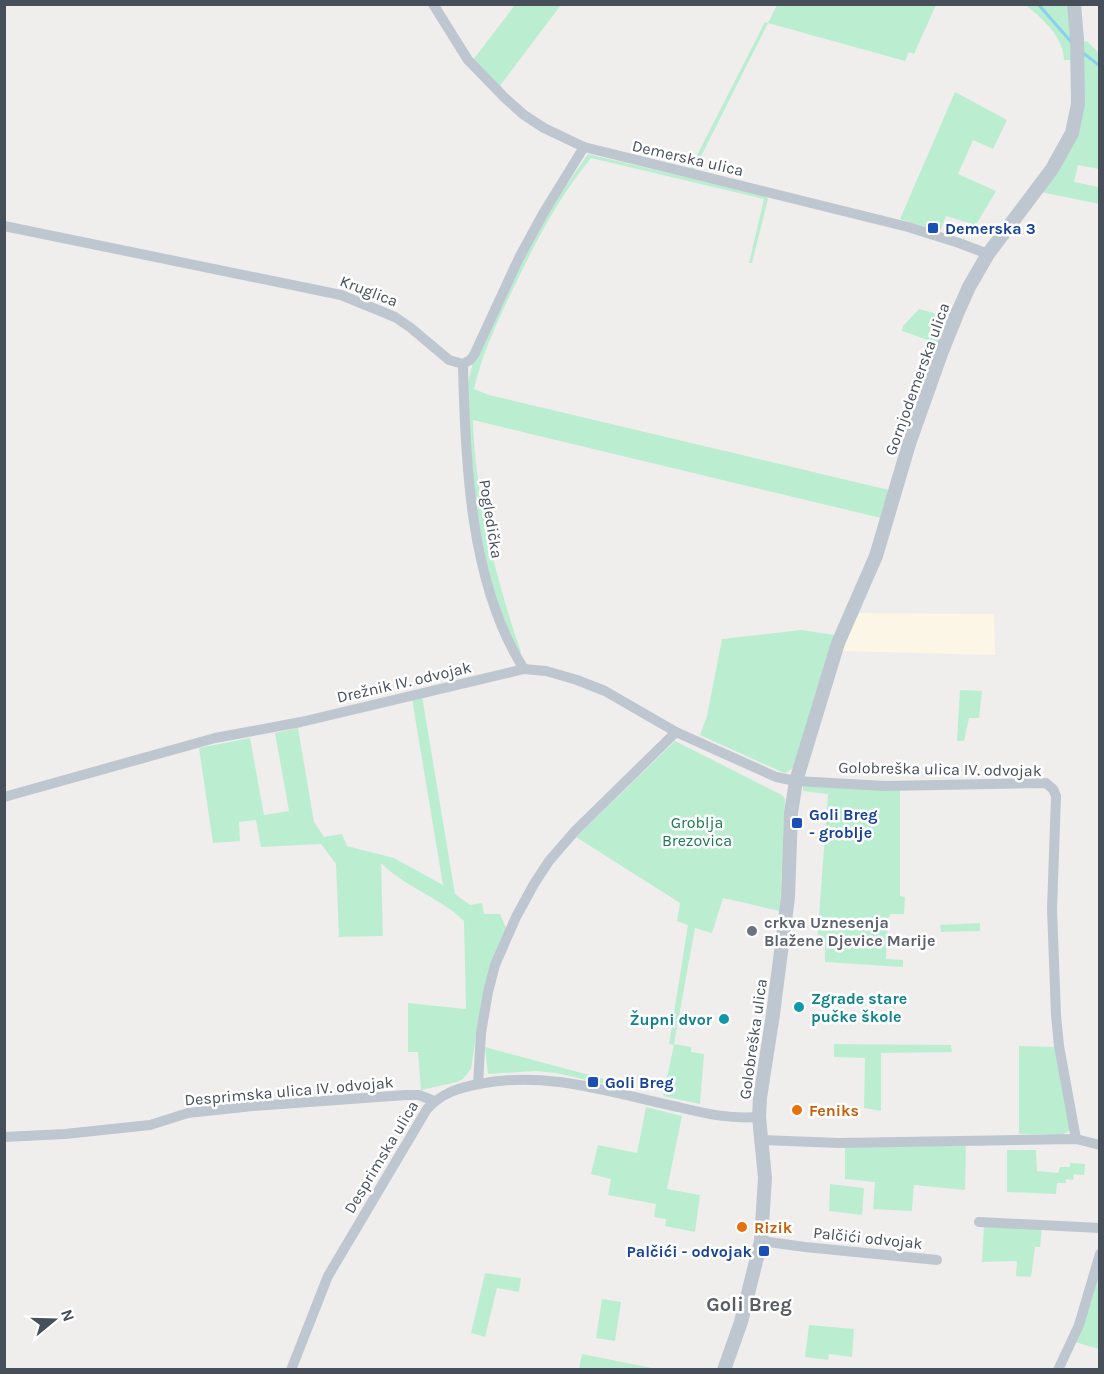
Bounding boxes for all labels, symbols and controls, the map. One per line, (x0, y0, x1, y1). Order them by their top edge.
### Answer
street label: Demerska ulica (630, 136, 746, 180)
place label: Demerska 3 (945, 219, 1036, 238)
marker: Demerska 3 (926, 221, 940, 235)
street label: Kruglica (337, 271, 401, 311)
street label: Gornjodemerska ulica (881, 300, 953, 458)
street label: Pogledička (475, 478, 507, 560)
street label: Drežnik IV. odvojak (335, 657, 473, 707)
street label: Golobreška ulica IV. odvojak (838, 758, 1042, 780)
place label: Goli Breg - groblje (809, 805, 878, 842)
park label: Groblja Brezovica (662, 813, 732, 850)
marker: Goli Breg - groblje (790, 816, 804, 830)
place label: crkva Uznesenja Blažene Djevice Marije (764, 913, 936, 950)
marker: crkva Uznesenja Blažene Djevice Marije (745, 924, 759, 938)
street label: Golobreška ulica (735, 977, 771, 1101)
place label: Zgrade stare pučke škole (811, 989, 907, 1026)
marker: Zgrade stare pučke škole (792, 1000, 806, 1014)
place label: Župni dvor (629, 1009, 713, 1029)
marker: Župni dvor (717, 1012, 731, 1026)
street label: Desprimska ulica IV. odvojak (184, 1072, 394, 1110)
place label: Goli Breg (605, 1073, 674, 1092)
marker: Goli Breg (586, 1075, 600, 1089)
street label: Desprimska ulica (340, 1097, 422, 1217)
place label: Feniks (809, 1101, 859, 1120)
marker: Feniks (790, 1103, 804, 1117)
place label: Rizik (754, 1218, 793, 1237)
marker: Rizik (735, 1220, 749, 1234)
street label: Palčići odvojak (812, 1223, 924, 1253)
place label: Palčići - odvojak (627, 1242, 753, 1261)
marker: Palčići - odvojak (757, 1244, 771, 1258)
north arrow (24, 1290, 84, 1350)
district label: Goli Breg (706, 1293, 792, 1316)
text: N (57, 1307, 79, 1324)

